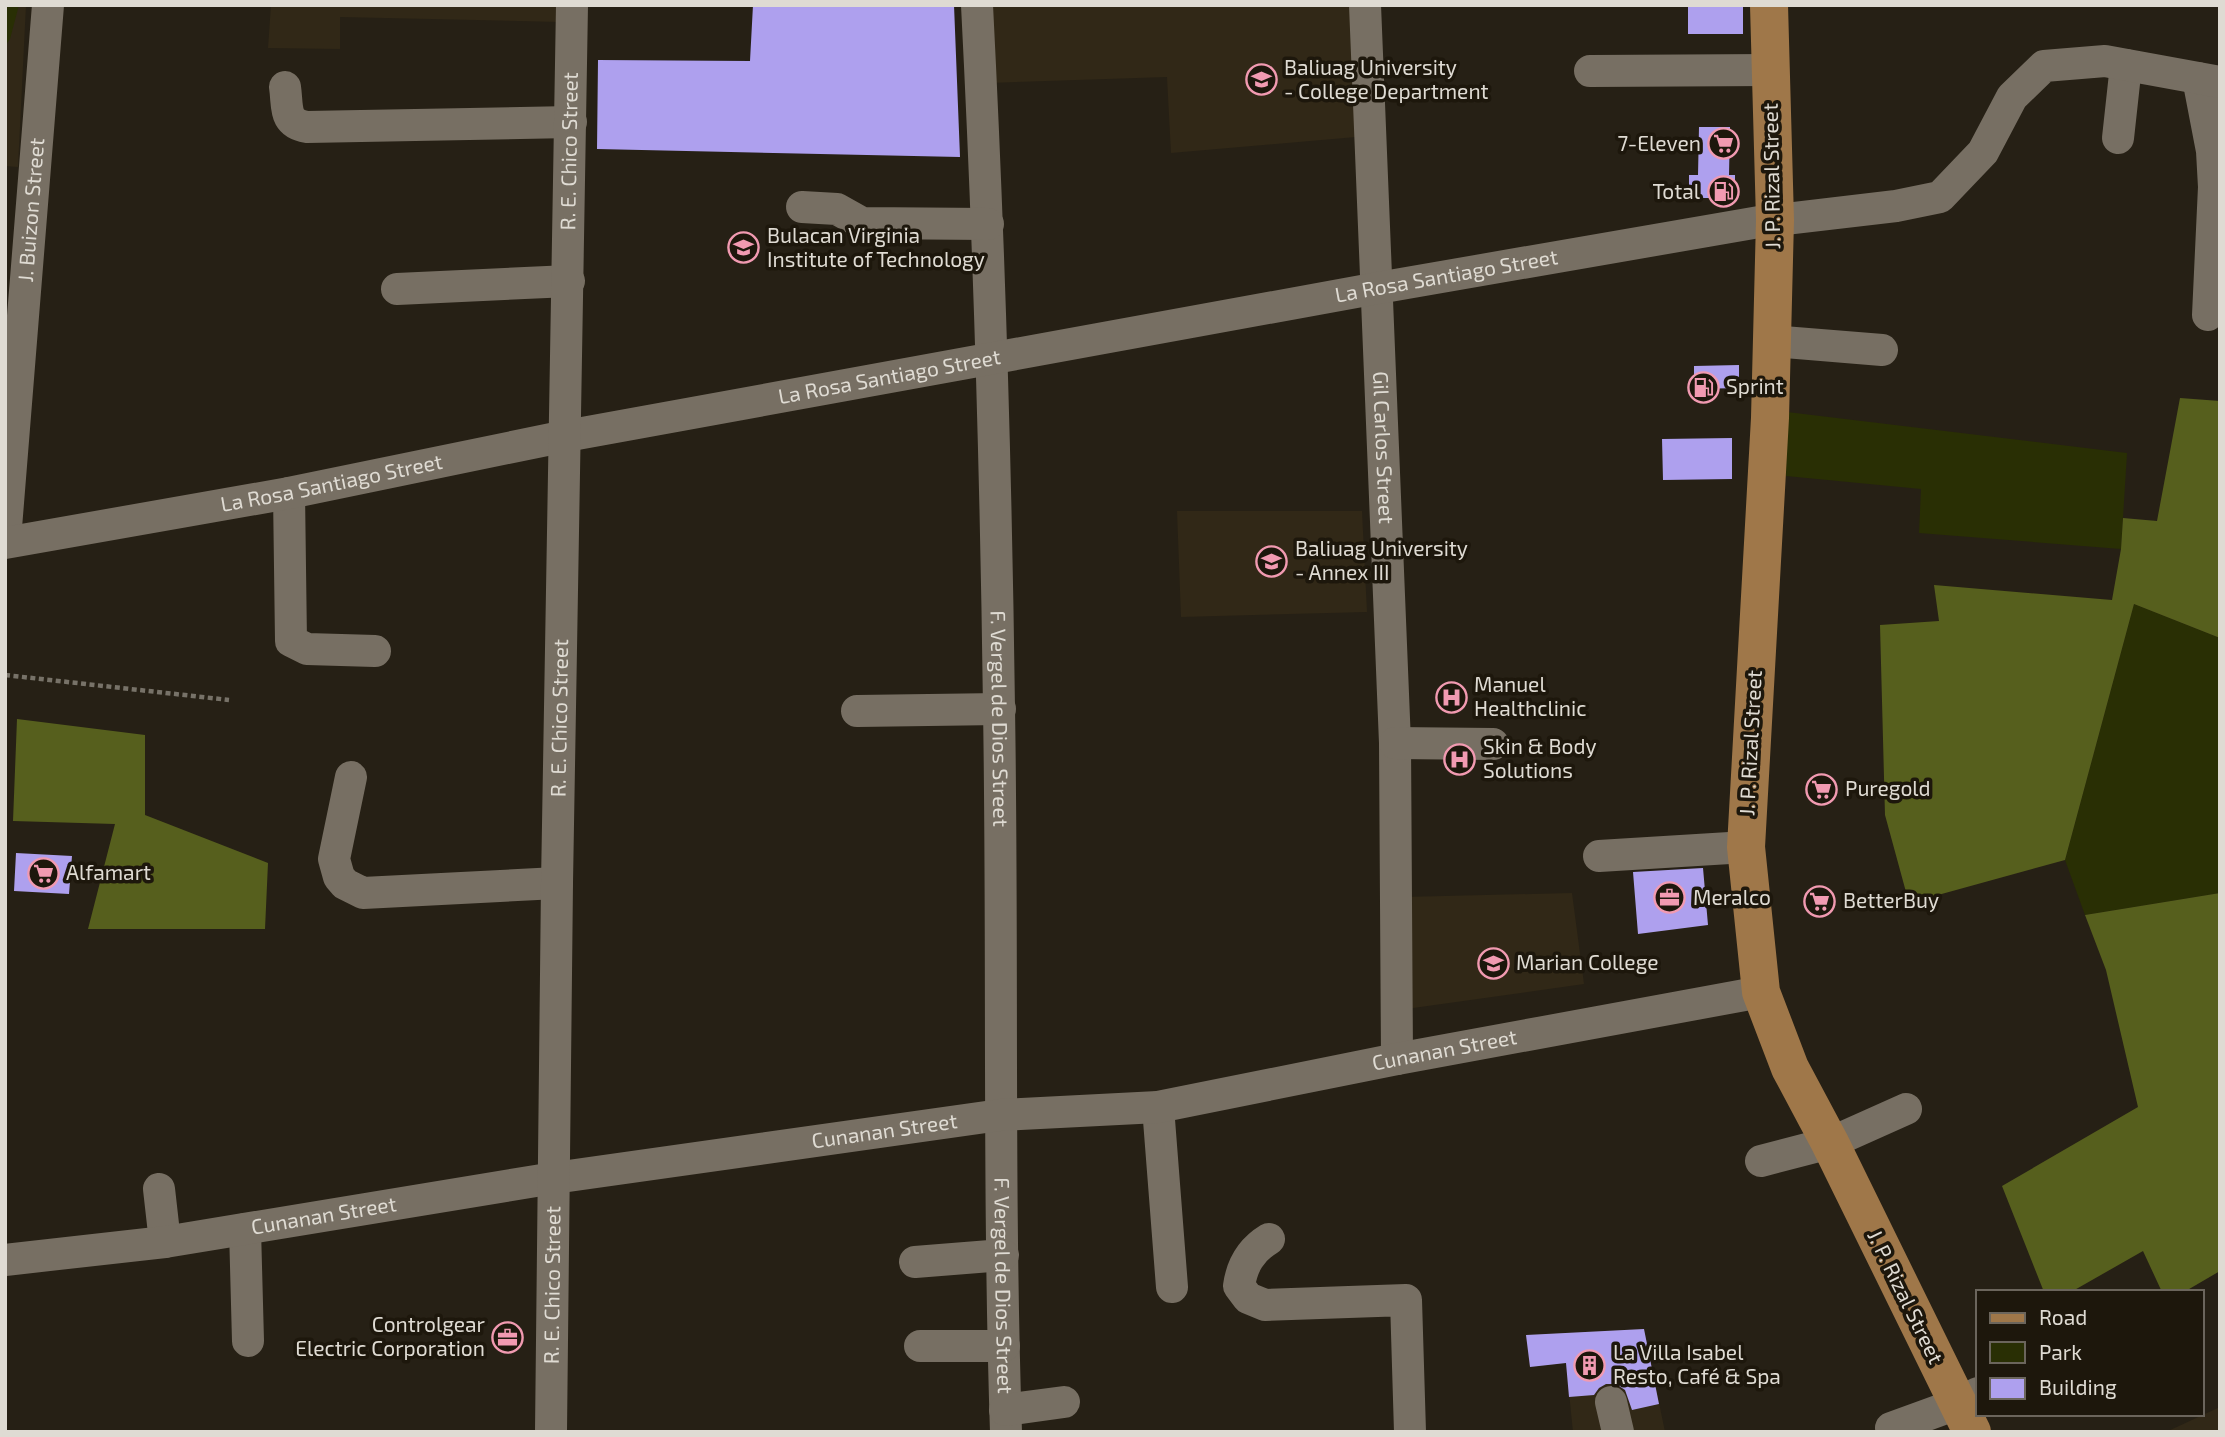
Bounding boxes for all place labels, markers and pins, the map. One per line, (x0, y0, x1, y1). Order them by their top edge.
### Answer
place label: Baliuag University - College Department (1284, 54, 1489, 103)
school or university icon: Baliuag University - College Department (1244, 63, 1278, 97)
supermarket icon: 7-Eleven (1707, 127, 1741, 161)
place label: 7-Eleven (1618, 130, 1701, 155)
fuel station icon: Total (1706, 175, 1740, 209)
place label: Total (1652, 178, 1701, 203)
place label: Bulacan Virginia Institute of Technology (767, 222, 985, 271)
school or university icon: Bulacan Virginia Institute of Technology (727, 231, 761, 265)
fuel station icon: Sprint (1686, 370, 1720, 404)
place label: Sprint (1726, 373, 1784, 398)
place label: Baliuag University - Annex III (1295, 535, 1468, 584)
school or university icon: Baliuag University - Annex III (1255, 544, 1289, 578)
place label: Manuel Healthclinic (1474, 671, 1587, 720)
hospital icon: Manuel Healthclinic (1434, 680, 1468, 714)
place label: Skin & Body Solutions (1483, 733, 1597, 782)
hospital icon: Skin & Body Solutions (1443, 742, 1477, 776)
supermarket icon: Puregold (1805, 772, 1839, 806)
place label: Puregold (1845, 775, 1931, 800)
supermarket icon: Alfamart (26, 856, 60, 890)
place label: Alfamart (66, 859, 151, 884)
office icon: Meralco (1653, 881, 1687, 915)
place label: Meralco (1693, 884, 1771, 909)
supermarket icon: BetterBuy (1803, 884, 1837, 918)
place label: BetterBuy (1843, 887, 1939, 912)
school or university icon: Marian College (1476, 946, 1510, 980)
place label: Marian College (1516, 949, 1659, 974)
place label: Controlgear Electric Corporation (295, 1311, 486, 1360)
office icon: Controlgear Electric Corporation (491, 1320, 525, 1354)
place label: La Villa Isabel Resto, Café & Spa (1613, 1339, 1781, 1388)
building icon: La Villa Isabel Resto, Café & Spa (1573, 1348, 1607, 1382)

